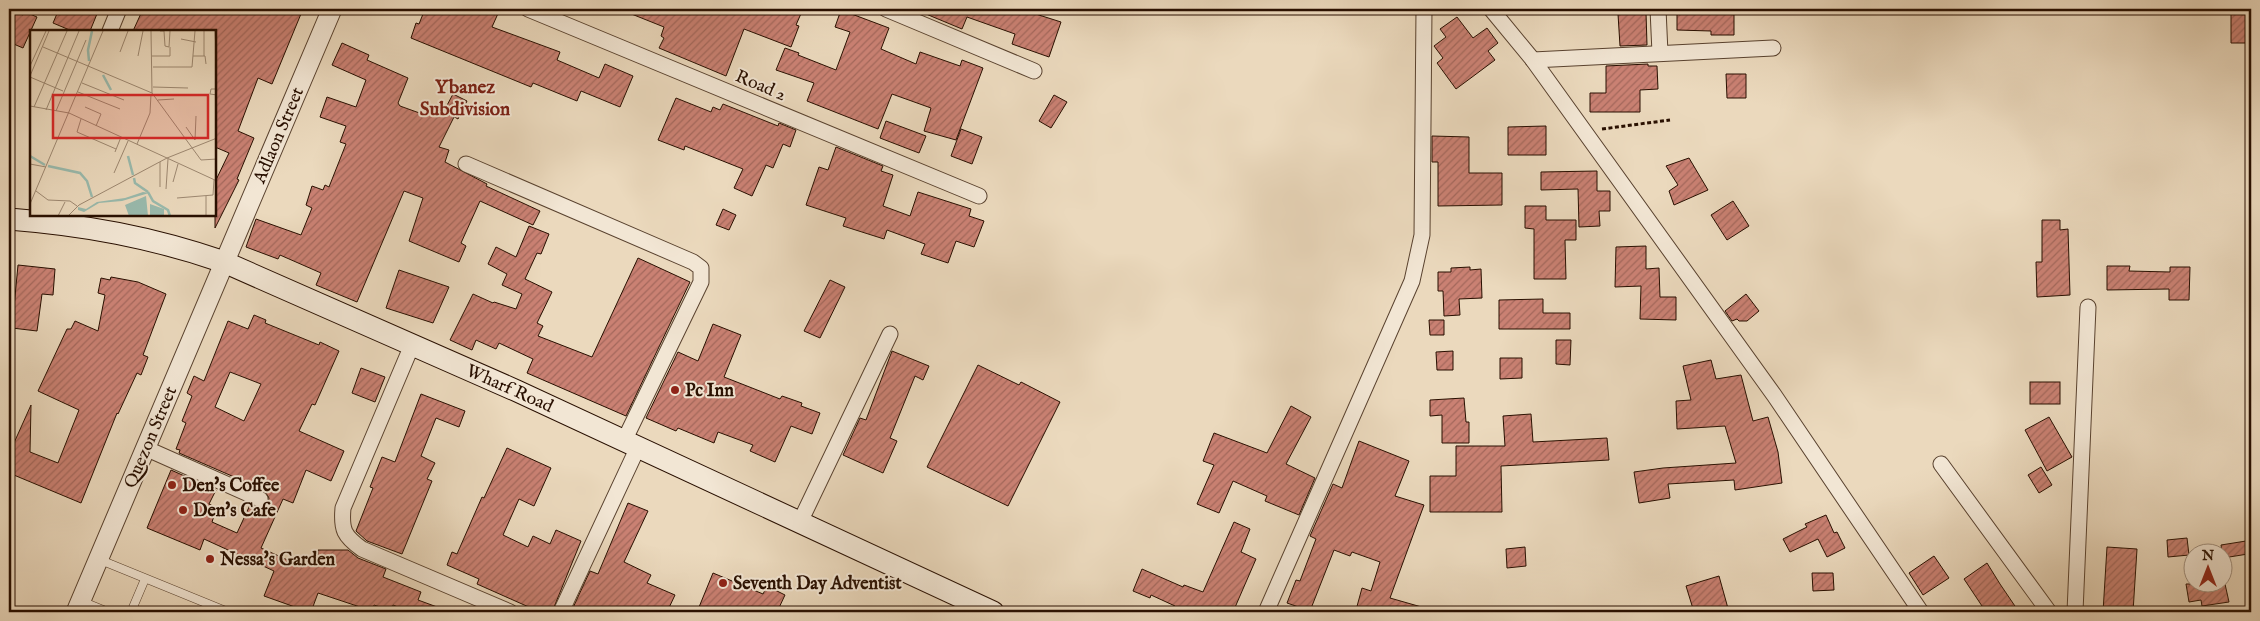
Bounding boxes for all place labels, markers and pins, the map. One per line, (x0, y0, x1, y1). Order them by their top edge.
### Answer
place label: Pc Inn (685, 380, 734, 403)
marker: Pc Inn (669, 384, 681, 396)
place label: Den's Coffee (182, 475, 280, 498)
marker: Den's Coffee (166, 479, 178, 491)
place label: Den's Cafe (193, 500, 277, 523)
marker: Den's Cafe (177, 504, 189, 516)
place label: Nessa's Garden (219, 549, 335, 572)
marker: Nessa's Garden (204, 553, 216, 565)
place label: Seventh Day Adventist (733, 573, 902, 596)
marker: Seventh Day Adventist (717, 577, 729, 589)

